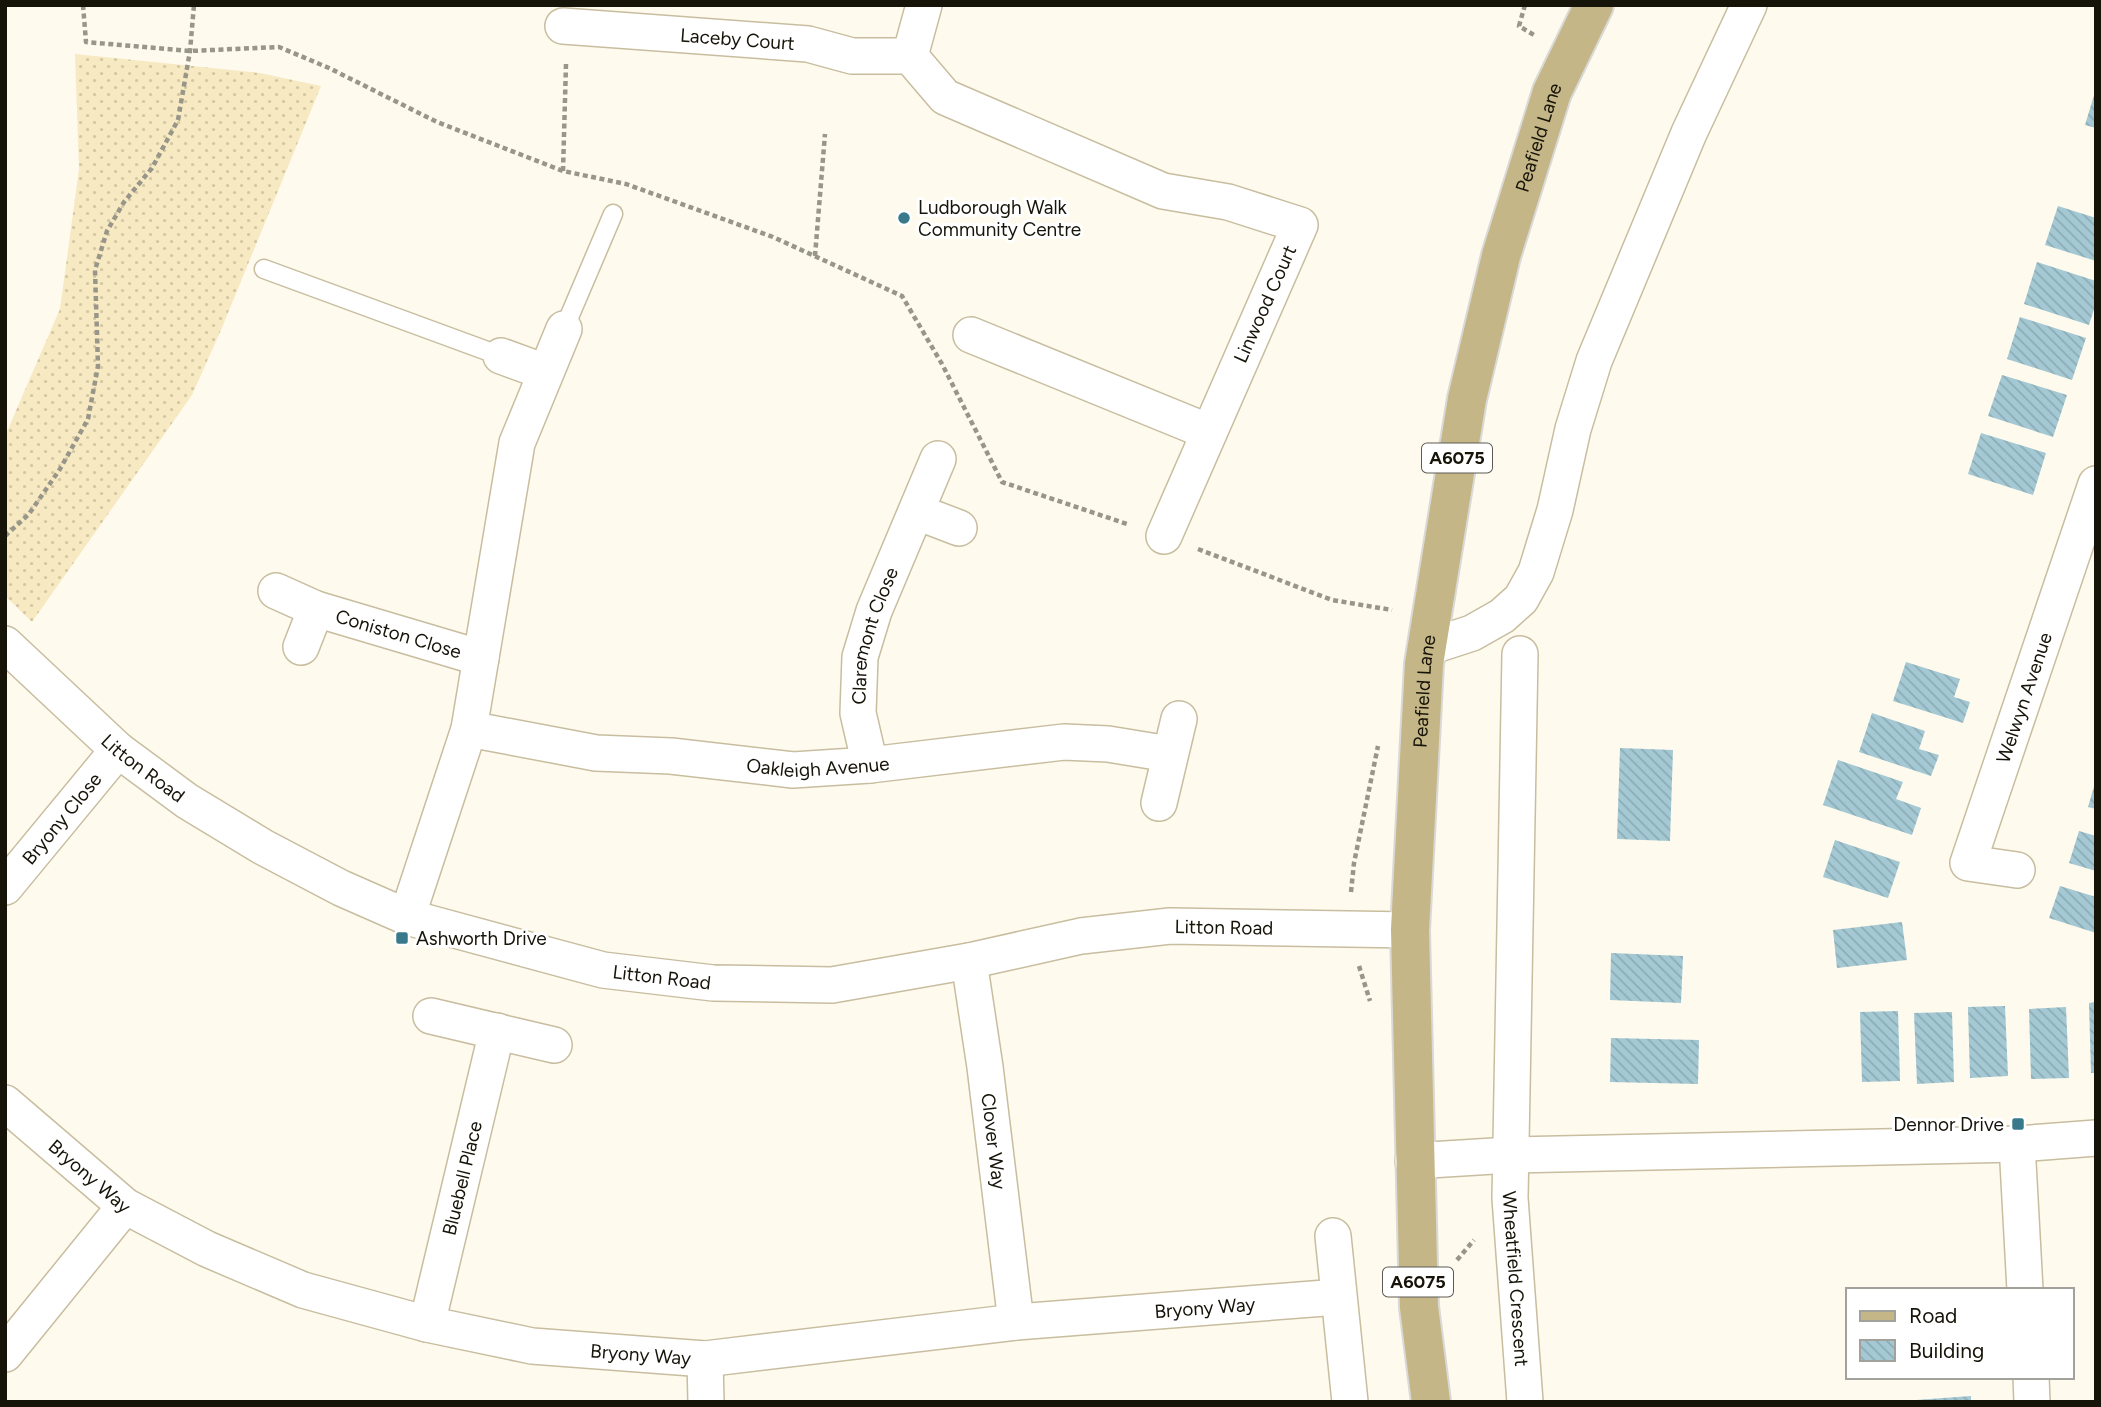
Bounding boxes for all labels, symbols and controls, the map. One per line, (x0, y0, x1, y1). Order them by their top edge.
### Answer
street label: Laceby Court (679, 23, 796, 54)
street label: Peafield Lane (1510, 79, 1566, 195)
place label: Ludborough Walk Community Centre (918, 196, 1081, 241)
marker: Ludborough Walk Community Centre (896, 210, 912, 226)
street label: Linwood Court (1229, 242, 1301, 366)
road number: A6075 (1422, 444, 1492, 472)
street label: Claremont Close (847, 564, 903, 705)
street label: Coniston Close (333, 604, 464, 663)
street label: Welwyn Avenue (1991, 629, 2057, 766)
street label: Peafield Lane (1408, 633, 1440, 748)
street label: Litton Road (97, 729, 190, 807)
street label: Oakleigh Avenue (745, 751, 891, 782)
street label: Bryony Close (17, 768, 106, 869)
street label: Litton Road (1174, 915, 1274, 939)
place label: Ashworth Drive (416, 927, 547, 950)
marker: Ashworth Drive (394, 930, 410, 946)
street label: Litton Road (611, 960, 712, 994)
street label: Clover Way (977, 1092, 1011, 1191)
place label: Dennor Drive (1893, 1113, 2004, 1136)
marker: Dennor Drive (2010, 1116, 2026, 1132)
street label: Bluebell Place (437, 1119, 487, 1238)
street label: Bryony Way (44, 1134, 136, 1218)
street label: Wheatfield Crescent (1498, 1190, 1534, 1367)
road number: A6075 (1383, 1268, 1453, 1296)
legend (1846, 1288, 2073, 1379)
street label: Bryony Way (1154, 1292, 1256, 1323)
text: Road (1909, 1303, 1957, 1328)
text: Building (1909, 1338, 1984, 1363)
street label: Bryony Way (589, 1339, 692, 1369)

